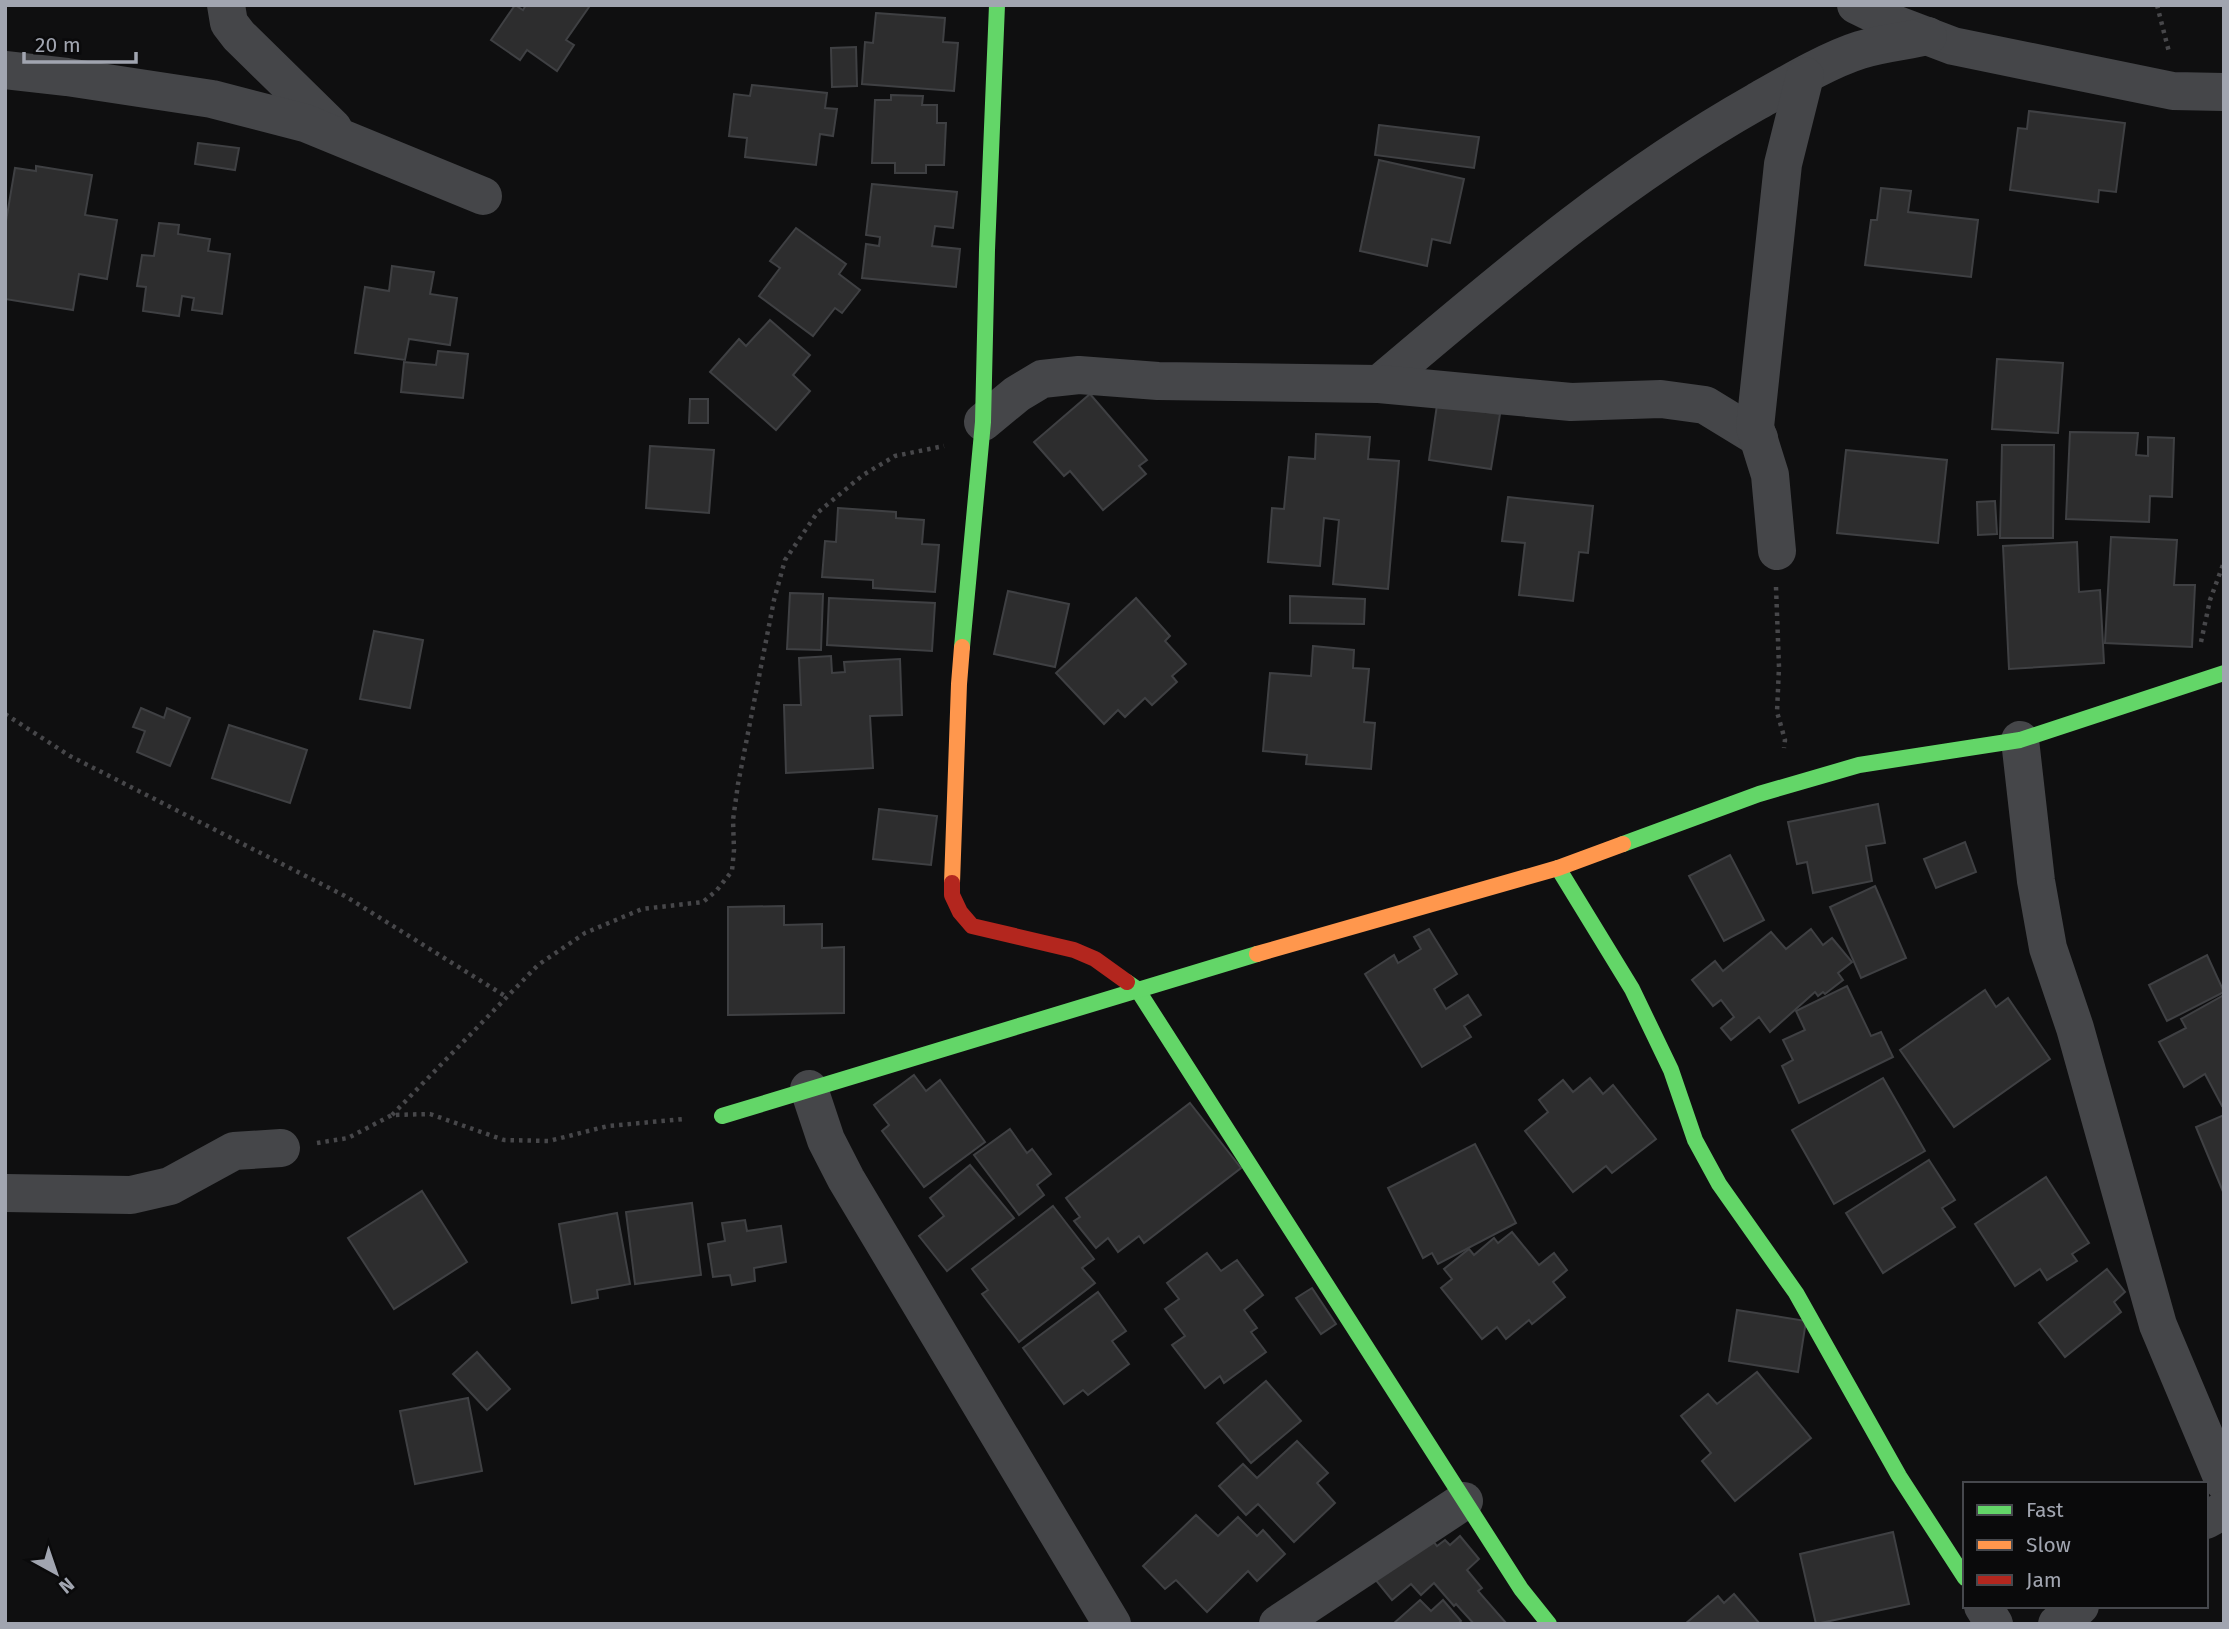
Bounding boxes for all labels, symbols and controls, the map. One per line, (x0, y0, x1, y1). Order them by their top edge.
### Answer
scale bar (24, 21, 136, 65)
text: 20 m (35, 32, 81, 58)
legend (1963, 1482, 2208, 1608)
text: Fast (2026, 1497, 2064, 1523)
text: Slow (2026, 1532, 2071, 1558)
north arrow (21, 1538, 91, 1608)
text: Jam (2026, 1567, 2062, 1593)
text: N (54, 1573, 79, 1599)

